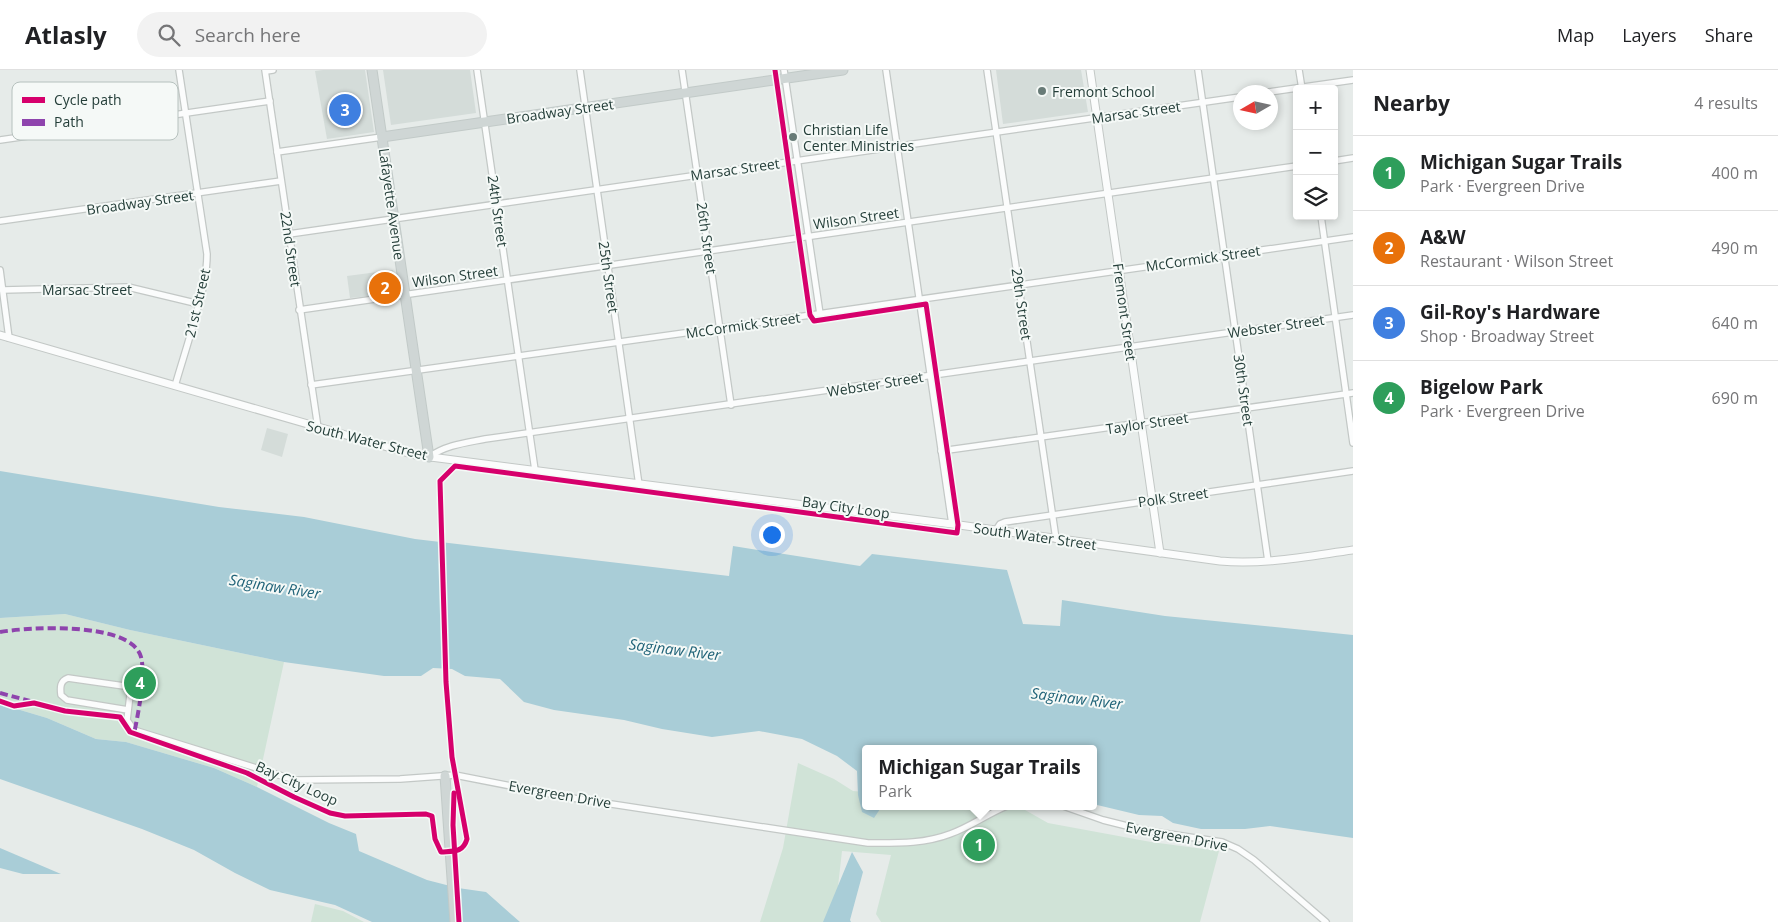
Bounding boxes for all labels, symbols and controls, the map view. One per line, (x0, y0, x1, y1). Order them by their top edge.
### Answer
search box (137, 12, 487, 57)
text: Atlasly (25, 18, 107, 51)
icon: search (155, 21, 183, 49)
text: Search here (195, 22, 301, 48)
text: Map (1557, 23, 1594, 47)
text: Layers (1622, 23, 1677, 47)
text: Share (1705, 23, 1753, 47)
legend (12, 82, 178, 140)
place label: Fremont School (1052, 82, 1155, 101)
marker: Fremont School (1036, 85, 1048, 97)
north arrow (1233, 85, 1278, 130)
map controls (1293, 85, 1338, 220)
button: + (1293, 85, 1338, 130)
text: Nearby (1373, 89, 1450, 117)
text: Cycle path (54, 90, 122, 109)
pin: 3 (329, 91, 361, 129)
text: 4 results (1694, 92, 1758, 114)
street label: Broadway Street (505, 94, 615, 128)
street label: Marsac Street (1090, 96, 1182, 128)
text: Path (54, 112, 84, 131)
place label: Christian Life Center Ministries (803, 120, 915, 155)
button: − (1293, 130, 1338, 175)
marker: Christian Life Center Ministries (787, 131, 799, 143)
street label: Lafayette Avenue (375, 147, 409, 261)
text: Michigan Sugar Trails (1420, 149, 1622, 175)
street label: Marsac Street (689, 153, 781, 185)
text: 1 (1384, 162, 1394, 184)
text: 400 m (1712, 162, 1758, 184)
street label: 24th Street (484, 174, 512, 248)
button: layers (1293, 175, 1338, 220)
text: Park · Evergreen Drive (1420, 175, 1585, 197)
street label: Broadway Street (85, 185, 195, 219)
street label: 26th Street (693, 201, 721, 275)
street label: Wilson Street (812, 203, 900, 233)
street label: 22nd Street (276, 210, 306, 288)
text: A&W (1420, 224, 1466, 250)
text: 2 (1384, 237, 1394, 259)
text: 490 m (1712, 237, 1758, 259)
street label: 25th Street (595, 240, 623, 314)
street label: McCormick Street (1144, 241, 1262, 275)
text: Restaurant · Wilson Street (1420, 250, 1613, 272)
street label: Wilson Street (411, 261, 499, 291)
street label: Fremont Street (1109, 262, 1141, 362)
street label: 21st Street (180, 267, 214, 339)
street label: 29th Street (1008, 267, 1036, 341)
pin: 2 (369, 269, 401, 307)
street label: Marsac Street (42, 280, 132, 299)
text: Gil-Roy's Hardware (1420, 299, 1600, 325)
street label: McCormick Street (684, 308, 802, 342)
street label: Webster Street (1226, 310, 1326, 342)
text: 3 (1384, 312, 1394, 334)
text: 640 m (1712, 312, 1758, 334)
text: Shop · Broadway Street (1420, 325, 1594, 347)
street label: 30th Street (1230, 353, 1258, 427)
street label: Webster Street (825, 367, 925, 401)
text: Bigelow Park (1420, 374, 1543, 400)
text: 4 (1384, 387, 1394, 409)
text: 690 m (1712, 387, 1758, 409)
text: Park · Evergreen Drive (1420, 400, 1585, 422)
street label: Taylor Street (1105, 408, 1189, 438)
street label: South Water Street (305, 416, 429, 464)
street label: Polk Street (1137, 483, 1209, 511)
street label: Bay City Loop (801, 491, 891, 523)
street label: South Water Street (972, 518, 1098, 554)
your location (759, 522, 785, 548)
water label: Saginaw River (228, 569, 323, 603)
water label: Saginaw River (628, 633, 723, 665)
pin: 4 (124, 664, 156, 702)
water label: Saginaw River (1030, 682, 1125, 714)
popup (862, 745, 1097, 810)
text: Michigan Sugar Trails (878, 754, 1081, 780)
street label: Bay City Loop (253, 756, 341, 810)
street label: Evergreen Drive (507, 776, 613, 812)
text: Park (878, 780, 912, 802)
street label: Evergreen Drive (1124, 817, 1230, 855)
pin: 1 (963, 826, 995, 864)

